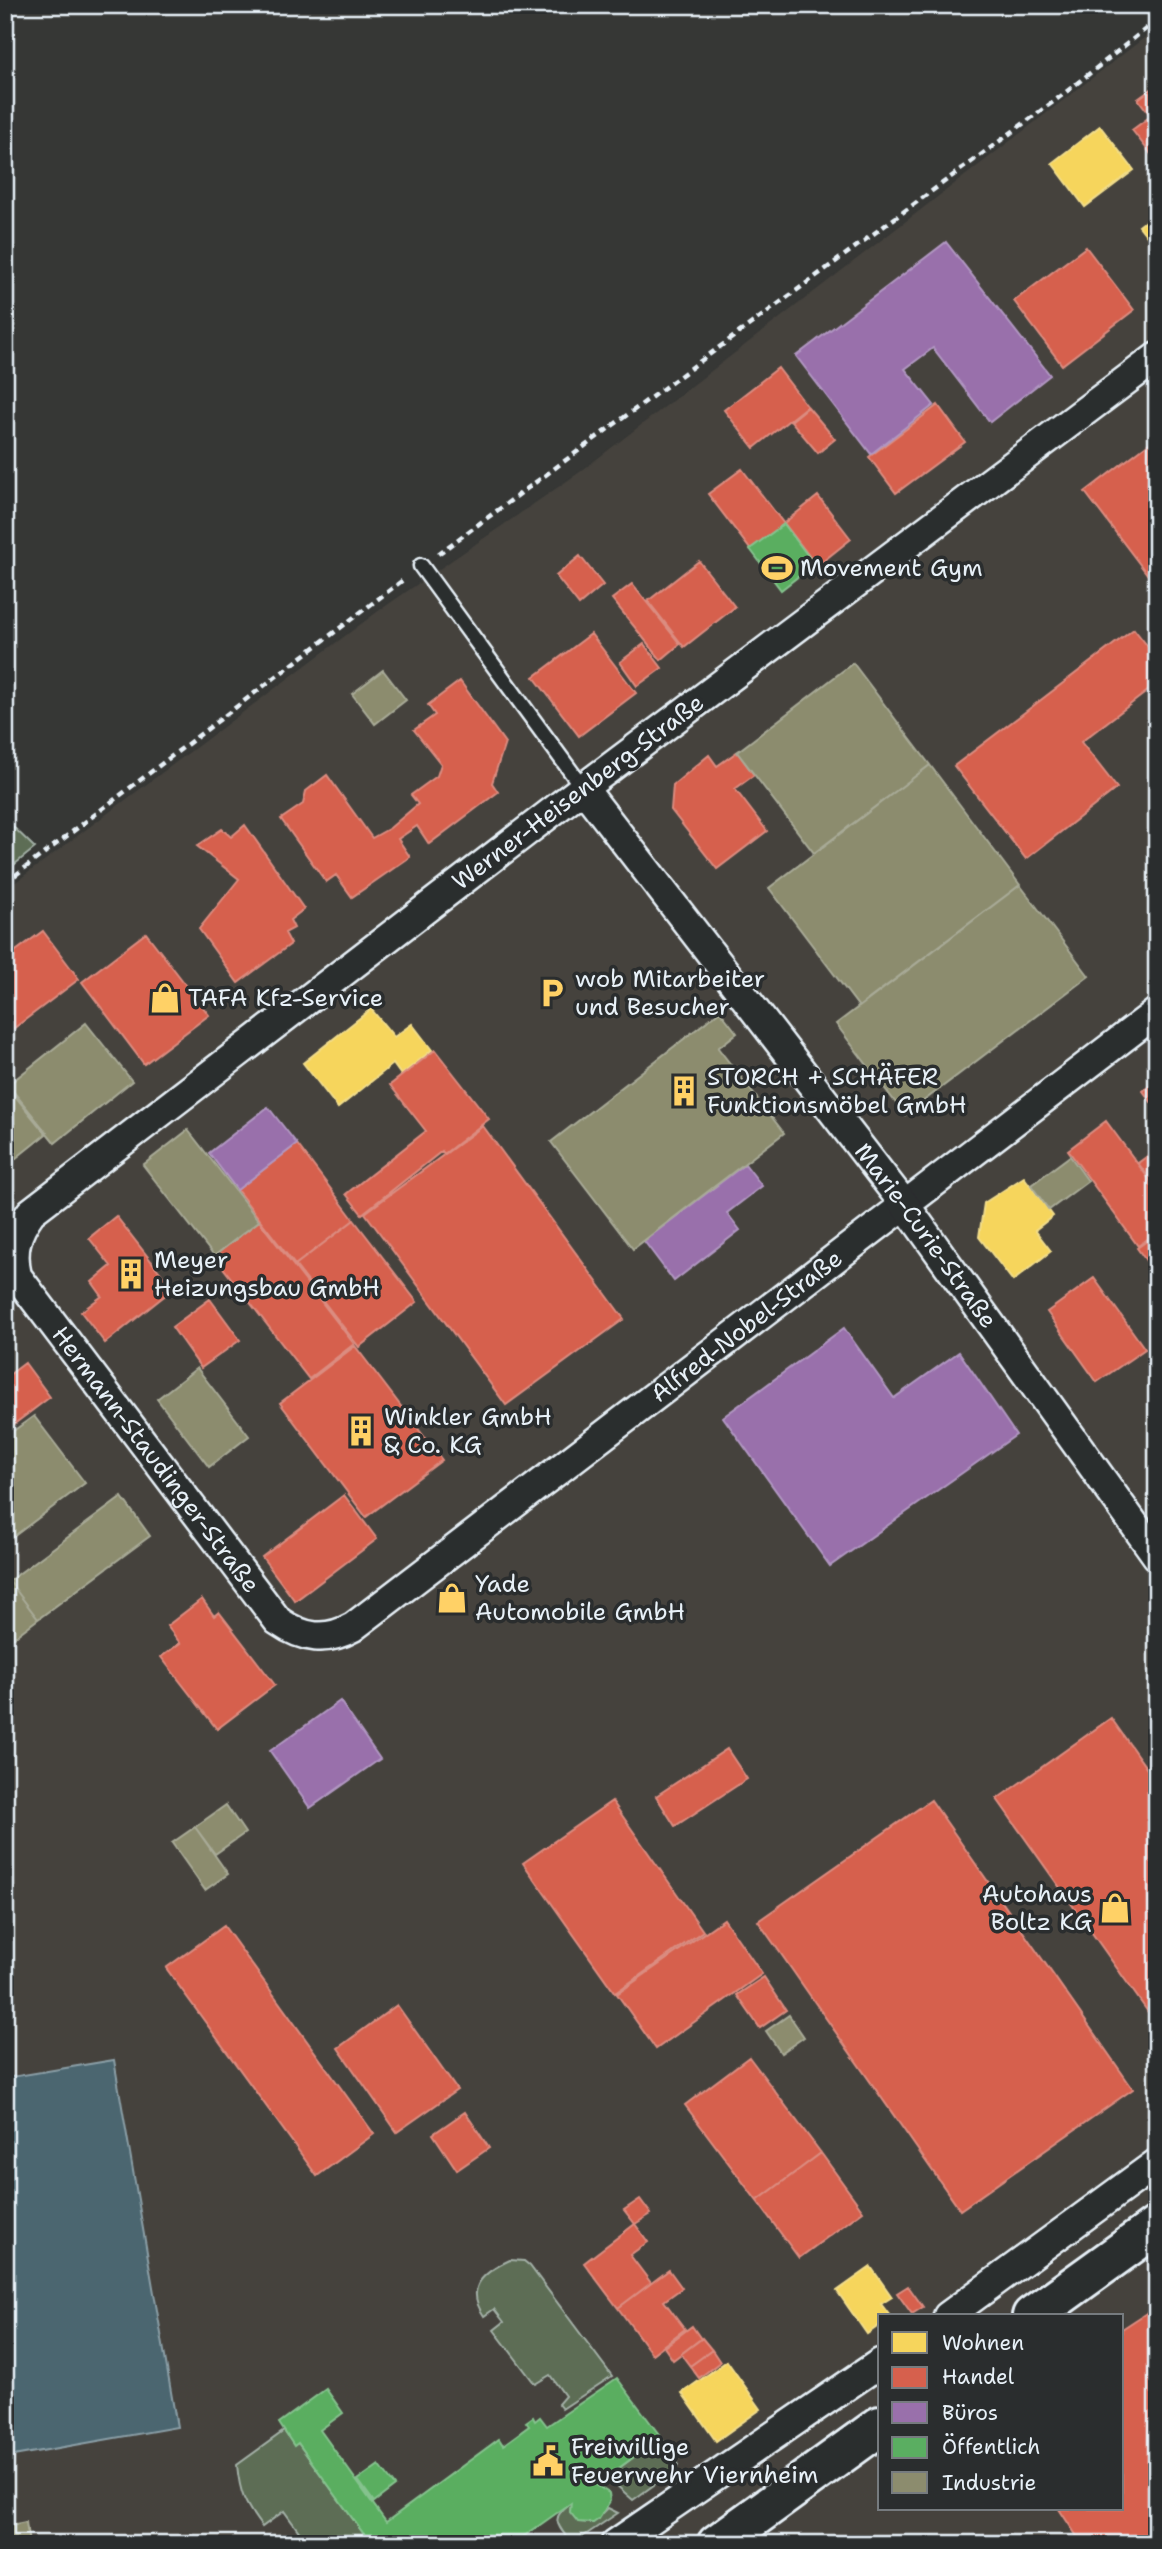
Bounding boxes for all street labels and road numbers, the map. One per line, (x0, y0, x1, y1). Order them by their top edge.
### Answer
street label: Werner-Heisenberg-Straße (446, 687, 710, 897)
street label: Marie-Curie-Straße (847, 1137, 1004, 1335)
street label: Alfred-Nobel-Straße (644, 1242, 849, 1410)
street label: Hermann-Staudinger-Straße (45, 1320, 267, 1599)

